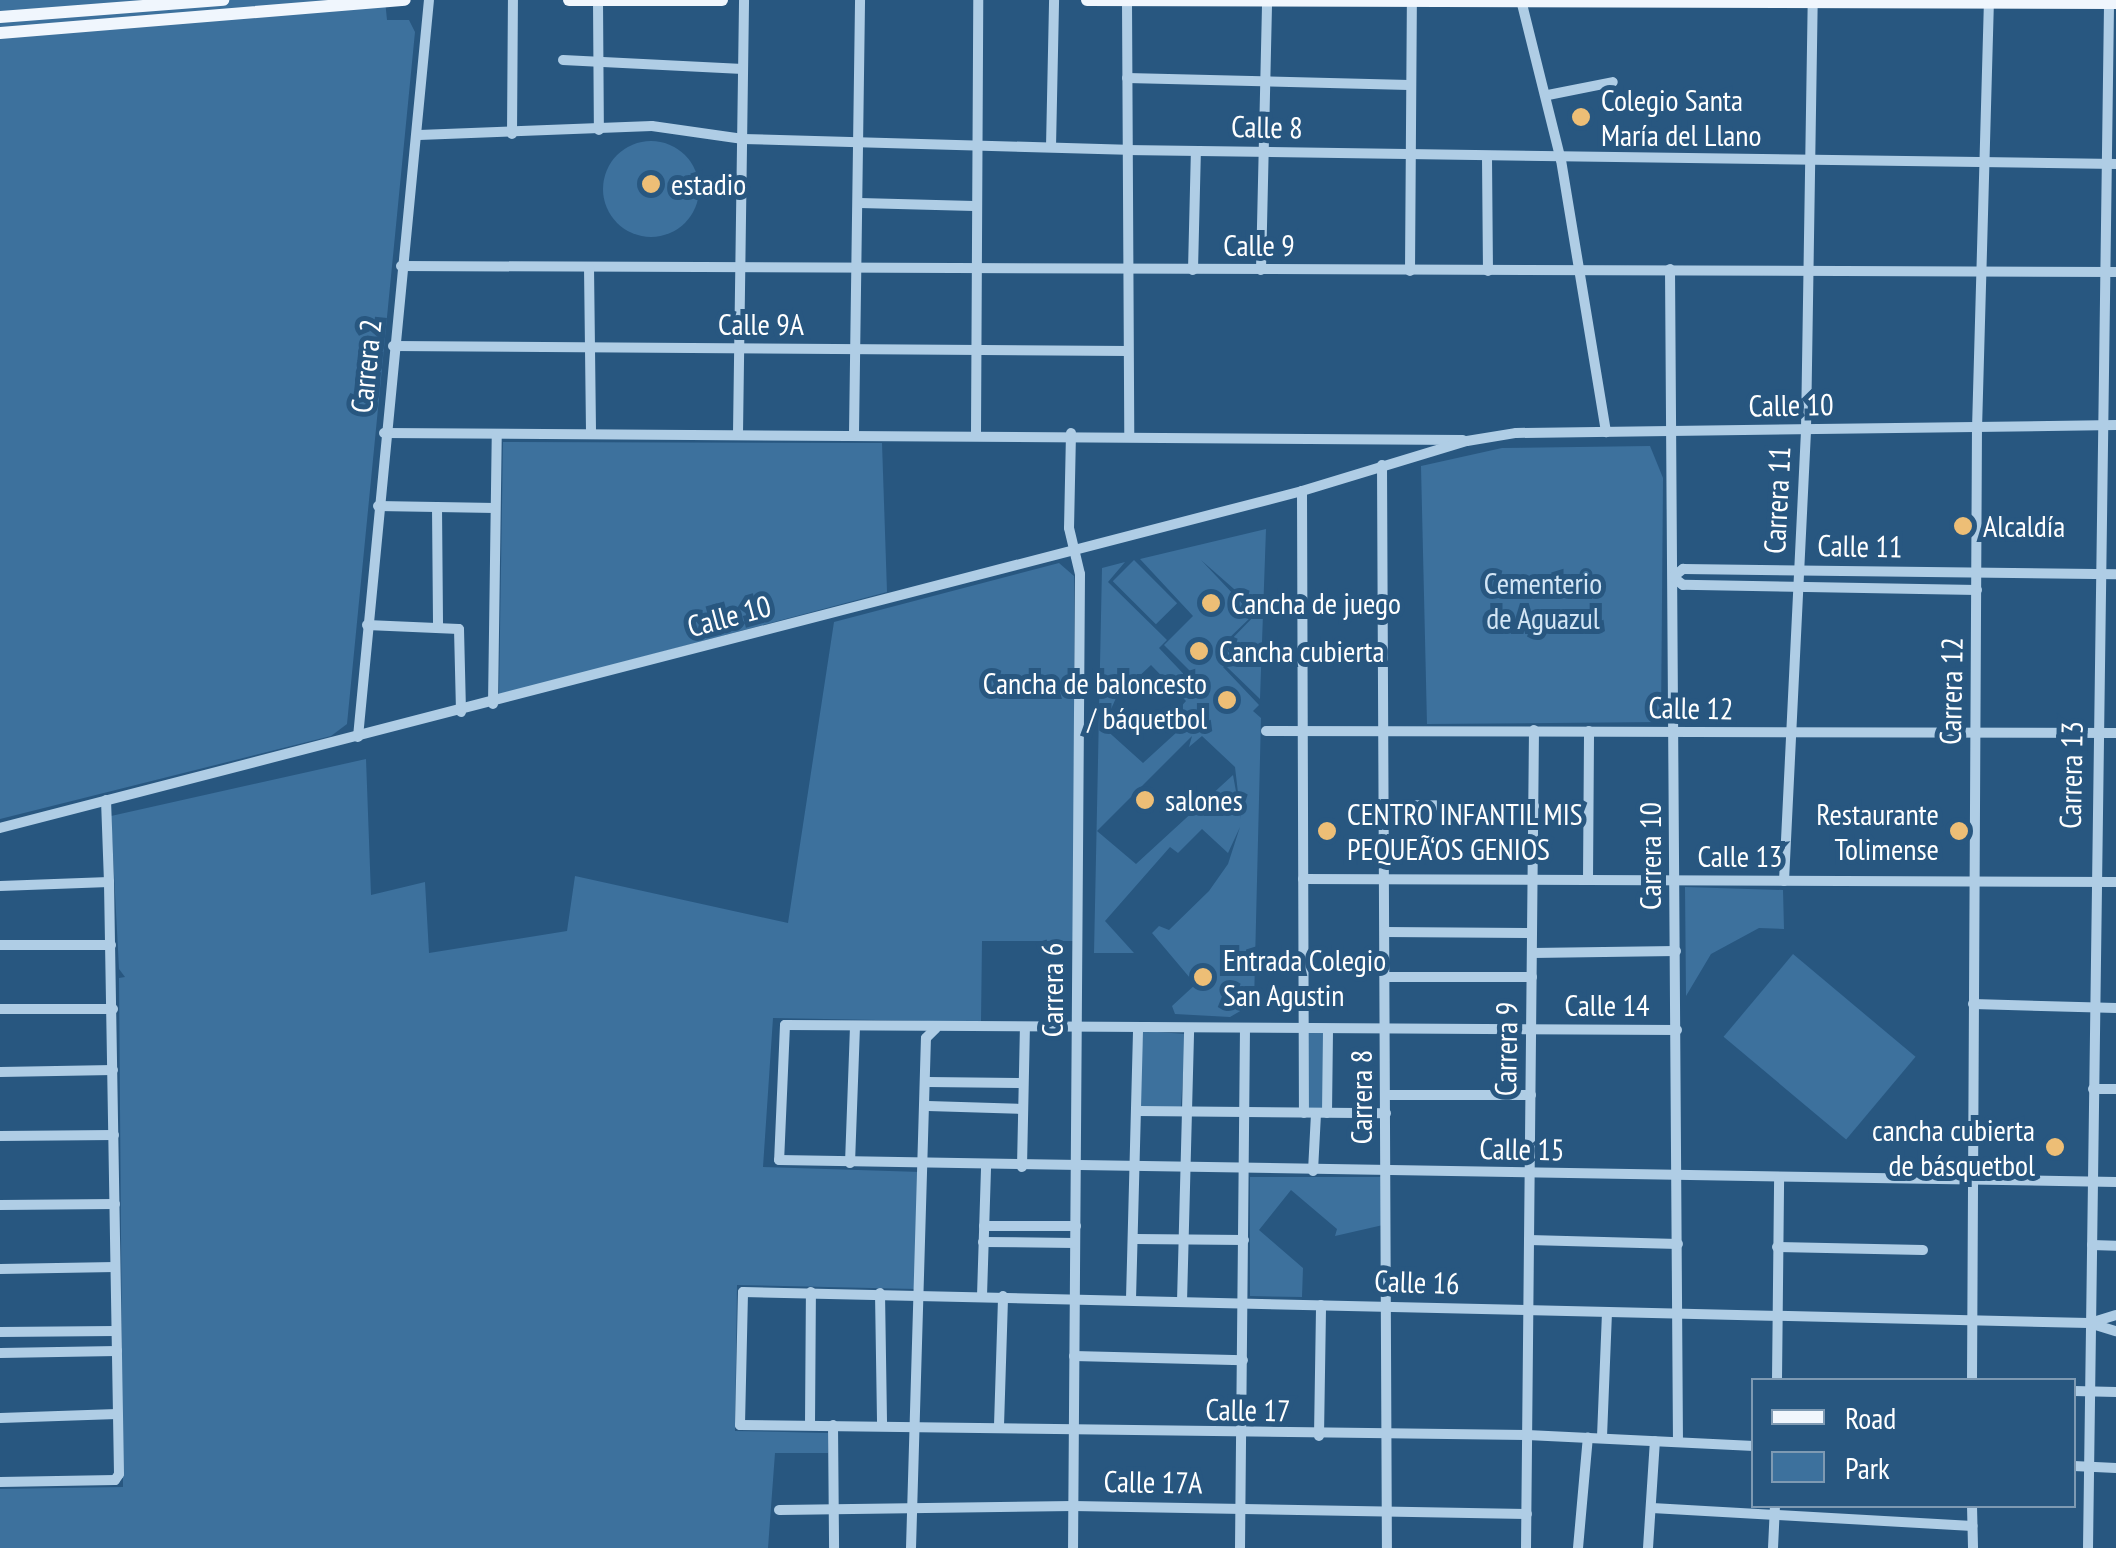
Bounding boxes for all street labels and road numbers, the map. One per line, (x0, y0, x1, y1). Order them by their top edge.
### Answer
street label: Calle 8 (1231, 108, 1303, 146)
street label: Calle 9 (1223, 227, 1295, 263)
street label: Calle 9A (718, 306, 804, 342)
street label: Carrera 2 (343, 317, 389, 415)
street label: Calle 10 (1748, 386, 1834, 424)
street label: Carrera 11 (1756, 445, 1798, 555)
street label: Calle 11 (1817, 527, 1903, 565)
street label: Calle 10 (683, 588, 775, 644)
street label: Carrera 12 (1932, 637, 1970, 745)
street label: Calle 12 (1648, 689, 1734, 727)
street label: Carrera 13 (2052, 721, 2090, 829)
street label: Carrera 10 (1632, 802, 1668, 910)
street label: Calle 13 (1697, 838, 1783, 874)
street label: Carrera 6 (1034, 943, 1070, 1037)
street label: Calle 14 (1564, 987, 1650, 1023)
street label: Carrera 9 (1487, 1002, 1525, 1096)
street label: Carrera 8 (1343, 1050, 1379, 1144)
street label: Calle 15 (1479, 1130, 1565, 1168)
street label: Calle 16 (1374, 1263, 1460, 1301)
street label: Calle 17 (1205, 1391, 1291, 1429)
street label: Calle 17A (1103, 1463, 1203, 1501)

